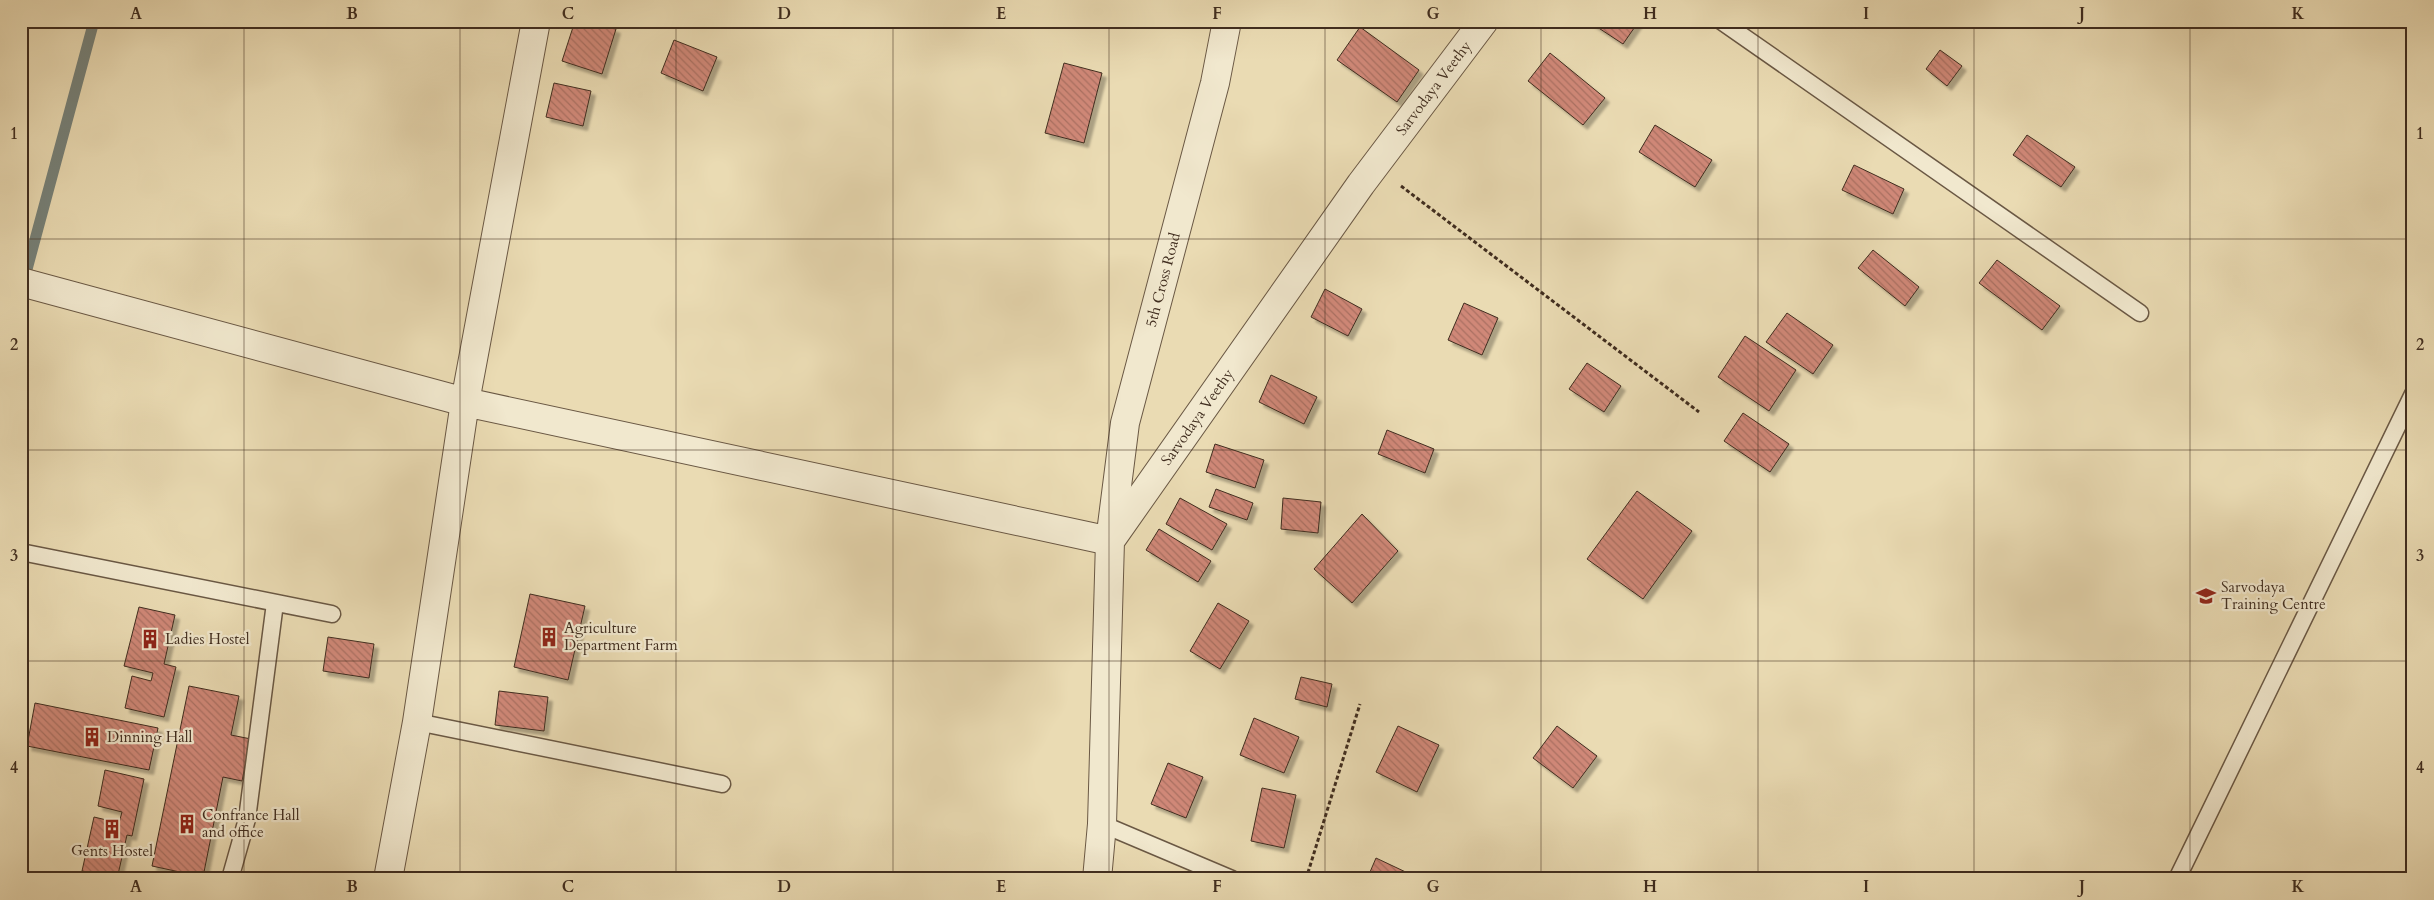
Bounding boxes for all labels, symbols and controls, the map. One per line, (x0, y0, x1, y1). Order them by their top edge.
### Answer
text: A (130, 3, 142, 25)
text: B (346, 3, 358, 25)
text: C (562, 3, 574, 25)
text: D (777, 3, 791, 25)
text: E (996, 3, 1006, 25)
text: F (1212, 3, 1222, 25)
text: G (1426, 3, 1440, 25)
text: H (1643, 3, 1657, 25)
text: I (1863, 3, 1869, 25)
text: J (2077, 3, 2085, 25)
text: K (2292, 3, 2305, 25)
street label: Sarvodaya Veethy (1391, 37, 1476, 139)
text: 1 (10, 123, 18, 145)
text: 1 (2416, 123, 2424, 145)
street label: 5th Cross Road (1141, 231, 1185, 329)
text: 2 (10, 334, 18, 356)
text: 2 (2416, 334, 2424, 356)
street label: Sarvodaya Veethy (1156, 365, 1238, 469)
text: 3 (10, 545, 18, 567)
text: 3 (2416, 545, 2424, 567)
place label: Sarvodaya Training Centre (2221, 577, 2326, 614)
school or university icon: Sarvodaya Training Centre (2195, 585, 2217, 607)
place label: Agriculture Department Farm (564, 618, 678, 655)
building icon: Agriculture Department Farm (538, 626, 560, 648)
building icon: Ladies Hostel (139, 628, 161, 650)
place label: Ladies Hostel (165, 629, 250, 649)
building icon: Dinning Hall (81, 726, 103, 748)
place label: Dinning Hall (107, 727, 192, 747)
text: 4 (10, 757, 18, 779)
text: 4 (2416, 757, 2424, 779)
place label: Confrance Hall and office (202, 805, 300, 842)
building icon: Confrance Hall and office (176, 813, 198, 835)
building icon: Gents Hostel (101, 818, 123, 840)
place label: Gents Hostel (71, 841, 153, 861)
text: A (130, 876, 142, 898)
text: B (346, 876, 358, 898)
text: C (562, 876, 574, 898)
text: D (777, 876, 791, 898)
text: E (996, 876, 1006, 898)
text: F (1212, 876, 1222, 898)
text: G (1426, 876, 1440, 898)
text: H (1643, 876, 1657, 898)
text: I (1863, 876, 1869, 898)
text: J (2077, 876, 2085, 898)
text: K (2292, 876, 2305, 898)

